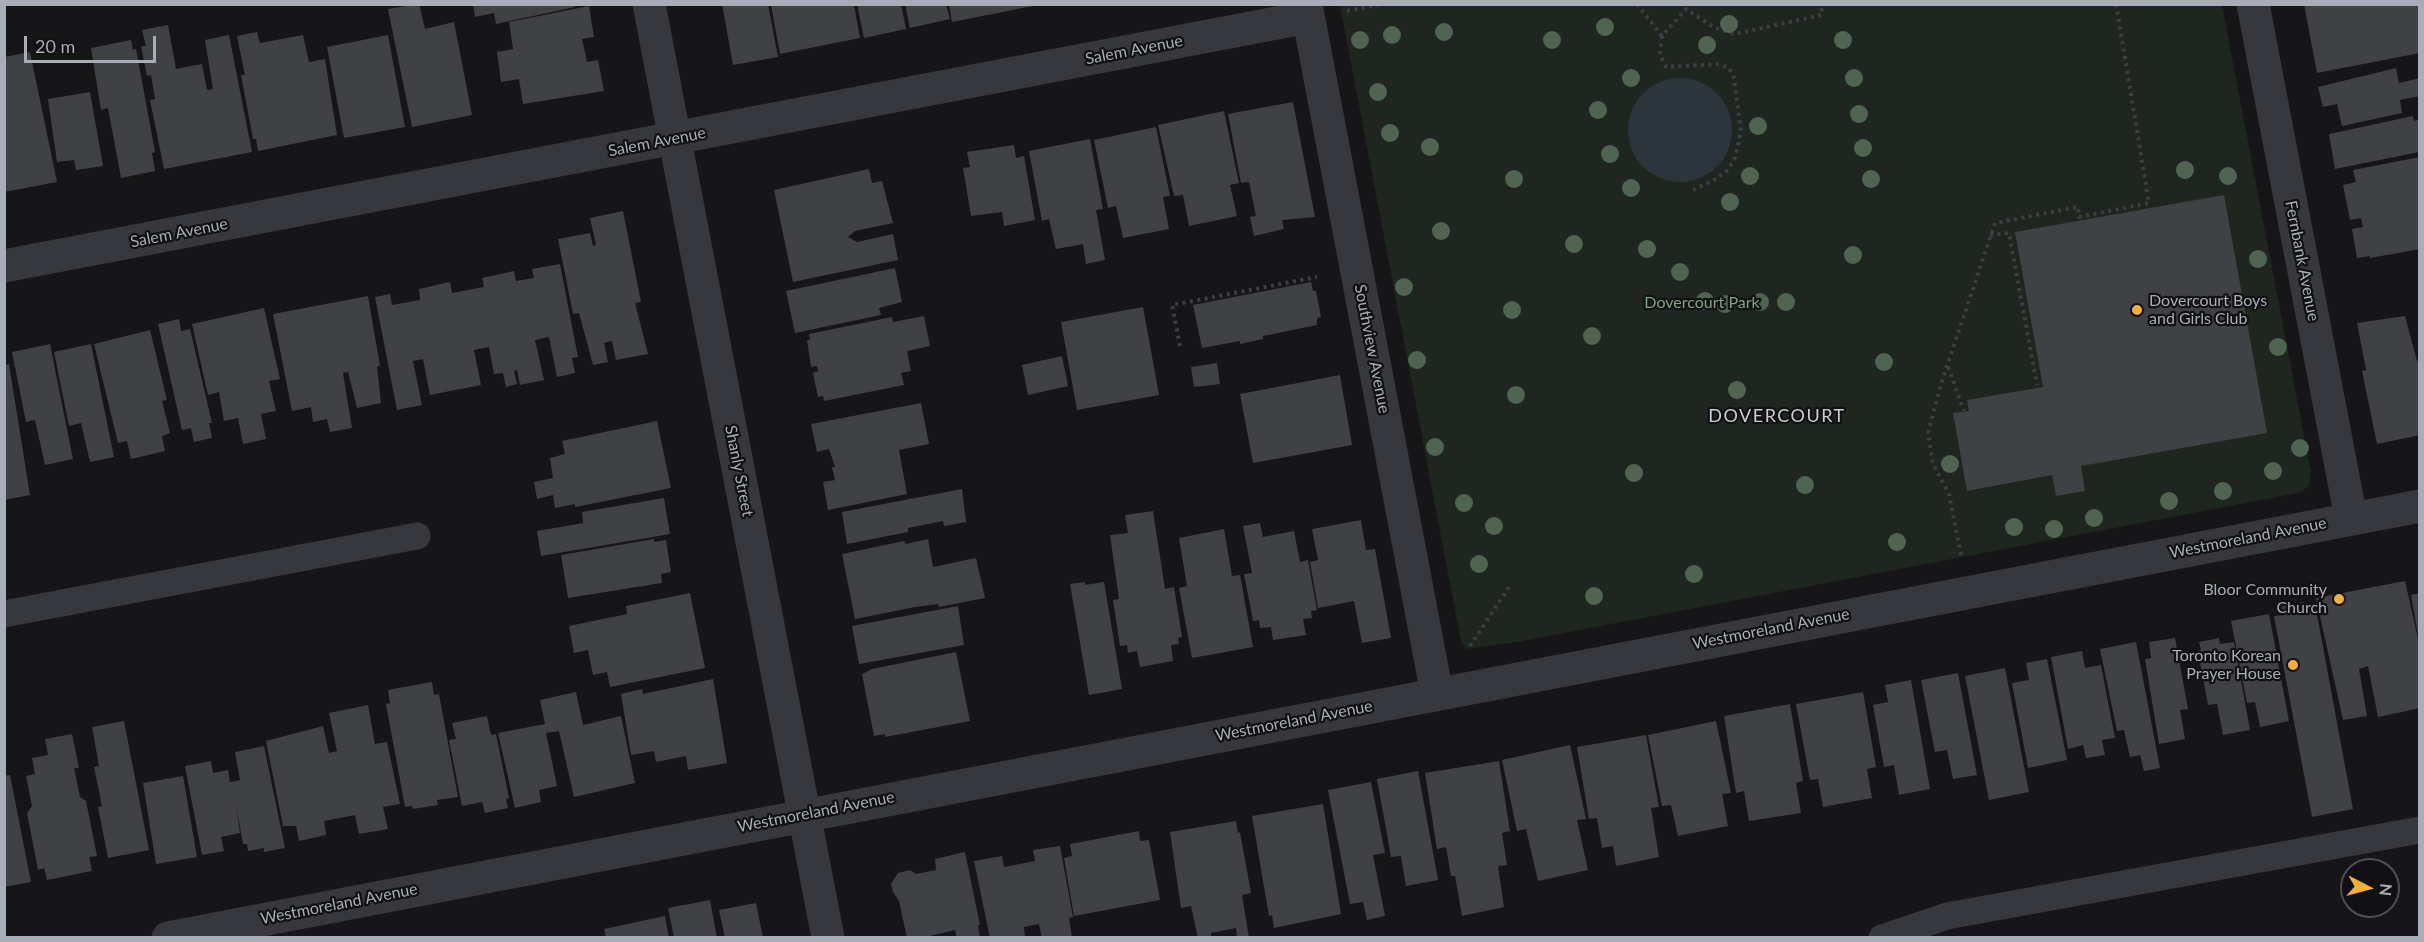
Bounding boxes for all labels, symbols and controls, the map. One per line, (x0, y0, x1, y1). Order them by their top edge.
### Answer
scale bar (27, 24, 159, 62)
street label: Salem Avenue (1084, 31, 1184, 69)
text: 20 m (35, 35, 75, 57)
street label: Salem Avenue (607, 123, 707, 161)
street label: Fernbank Avenue (2281, 199, 2323, 323)
street label: Salem Avenue (129, 214, 229, 252)
street label: Southview Avenue (1350, 283, 1394, 415)
place label: Dovercourt Boys and Girls Club (2149, 291, 2267, 329)
park label: Dovercourt Park (1644, 293, 1760, 313)
marker: Dovercourt Boys and Girls Club (2130, 303, 2144, 317)
district label: DOVERCOURT (1708, 405, 1846, 427)
street label: Shanly Street (721, 424, 757, 518)
street label: Westmoreland Avenue (2168, 513, 2328, 563)
place label: Bloor Community Church (2203, 580, 2327, 618)
marker: Bloor Community Church (2332, 592, 2346, 606)
street label: Westmoreland Avenue (1691, 604, 1851, 654)
place label: Toronto Korean Prayer House (2172, 646, 2281, 684)
marker: Toronto Korean Prayer House (2286, 658, 2300, 672)
street label: Westmoreland Avenue (1214, 696, 1374, 746)
street label: Westmoreland Avenue (736, 787, 896, 837)
north arrow (2340, 858, 2400, 918)
street label: Westmoreland Avenue (259, 879, 419, 929)
text: N (2376, 883, 2397, 897)

